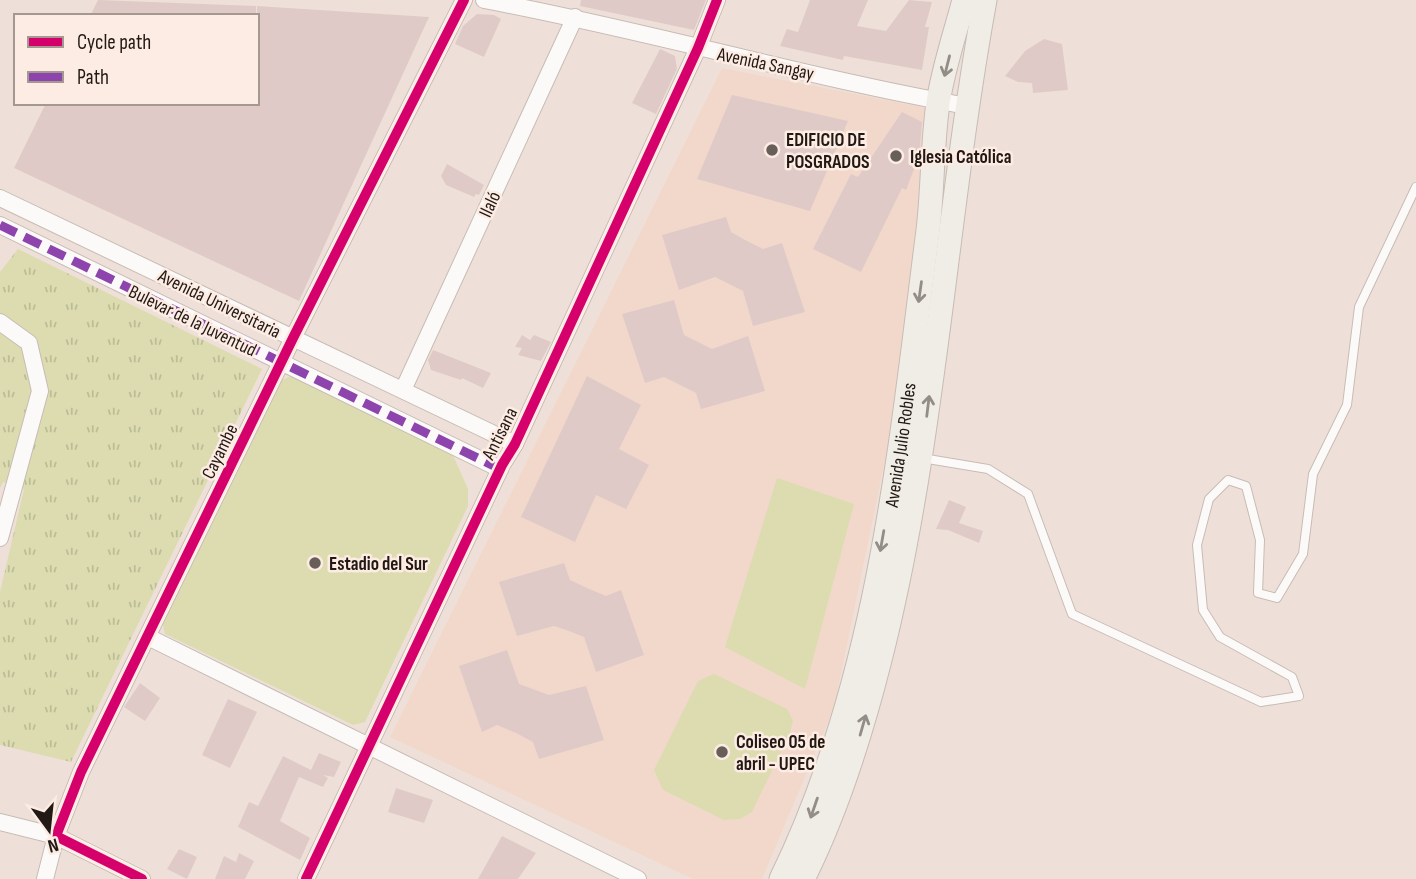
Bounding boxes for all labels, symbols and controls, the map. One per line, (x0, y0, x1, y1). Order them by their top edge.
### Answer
legend (14, 14, 259, 105)
text: Cycle path (77, 30, 151, 55)
street label: Avenida Sangay (714, 43, 817, 86)
one-way arrow (940, 54, 953, 77)
text: Path (77, 65, 109, 90)
place label: EDIFICIO DE POSGRADOS (786, 129, 870, 174)
marker: EDIFICIO DE POSGRADOS (764, 142, 780, 158)
place label: Iglesia Católica (910, 146, 1011, 169)
marker: Iglesia Católica (888, 148, 904, 164)
street label: Ilaló (474, 188, 506, 221)
street label: Avenida Universitaria (153, 264, 284, 344)
street label: Bulevar de la Juventud (125, 280, 260, 362)
one-way arrow (913, 280, 926, 302)
street label: Avenida Julio Robles (880, 381, 922, 510)
one-way arrow (922, 395, 935, 418)
street label: Antisana (477, 404, 523, 465)
street label: Cayambe (197, 420, 243, 483)
one-way arrow (875, 529, 889, 552)
place label: Estadio del Sur (329, 553, 428, 576)
marker: Estadio del Sur (307, 555, 323, 571)
one-way arrow (858, 714, 871, 736)
place label: Coliseo 05 de abril - UPEC (736, 731, 825, 776)
marker: Coliseo 05 de abril - UPEC (714, 744, 730, 760)
north arrow (14, 795, 84, 865)
one-way arrow (807, 797, 819, 819)
text: N (45, 833, 61, 857)

